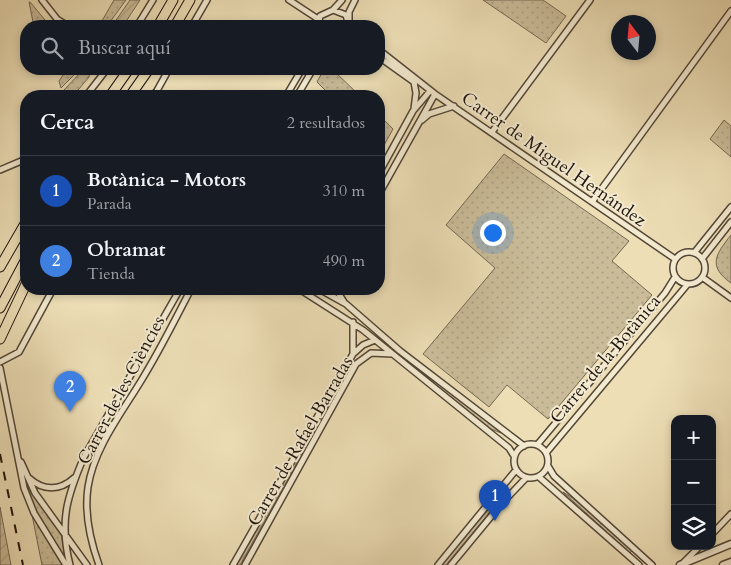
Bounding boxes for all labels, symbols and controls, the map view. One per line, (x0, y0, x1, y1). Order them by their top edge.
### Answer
north arrow (611, 15, 656, 60)
search box (20, 20, 385, 75)
icon: search (38, 34, 66, 62)
text: Buscar aquí (78, 35, 171, 61)
street label: Carrer de Miguel Hernández (456, 86, 651, 233)
text: Cerca (40, 108, 94, 137)
text: 2 resultados (287, 112, 365, 134)
text: Botànica - Motors (87, 167, 246, 193)
text: 1 (52, 180, 60, 202)
text: 310 m (323, 180, 365, 202)
text: Parada (87, 193, 132, 215)
your location (480, 220, 506, 246)
text: Obramat (87, 237, 165, 263)
text: 2 (52, 250, 60, 272)
text: 490 m (323, 250, 365, 272)
text: Tienda (87, 263, 135, 285)
street label: Carrer de la Botànica (544, 290, 667, 429)
street label: Carrer de les Ciències (72, 311, 171, 469)
street label: Carrer de Rafael Barradas (242, 352, 359, 531)
pin: 2 (54, 371, 86, 412)
map controls (671, 415, 716, 550)
button: + (671, 415, 716, 460)
button: − (671, 460, 716, 505)
pin: 1 (479, 480, 511, 521)
button: layers (671, 505, 716, 550)

